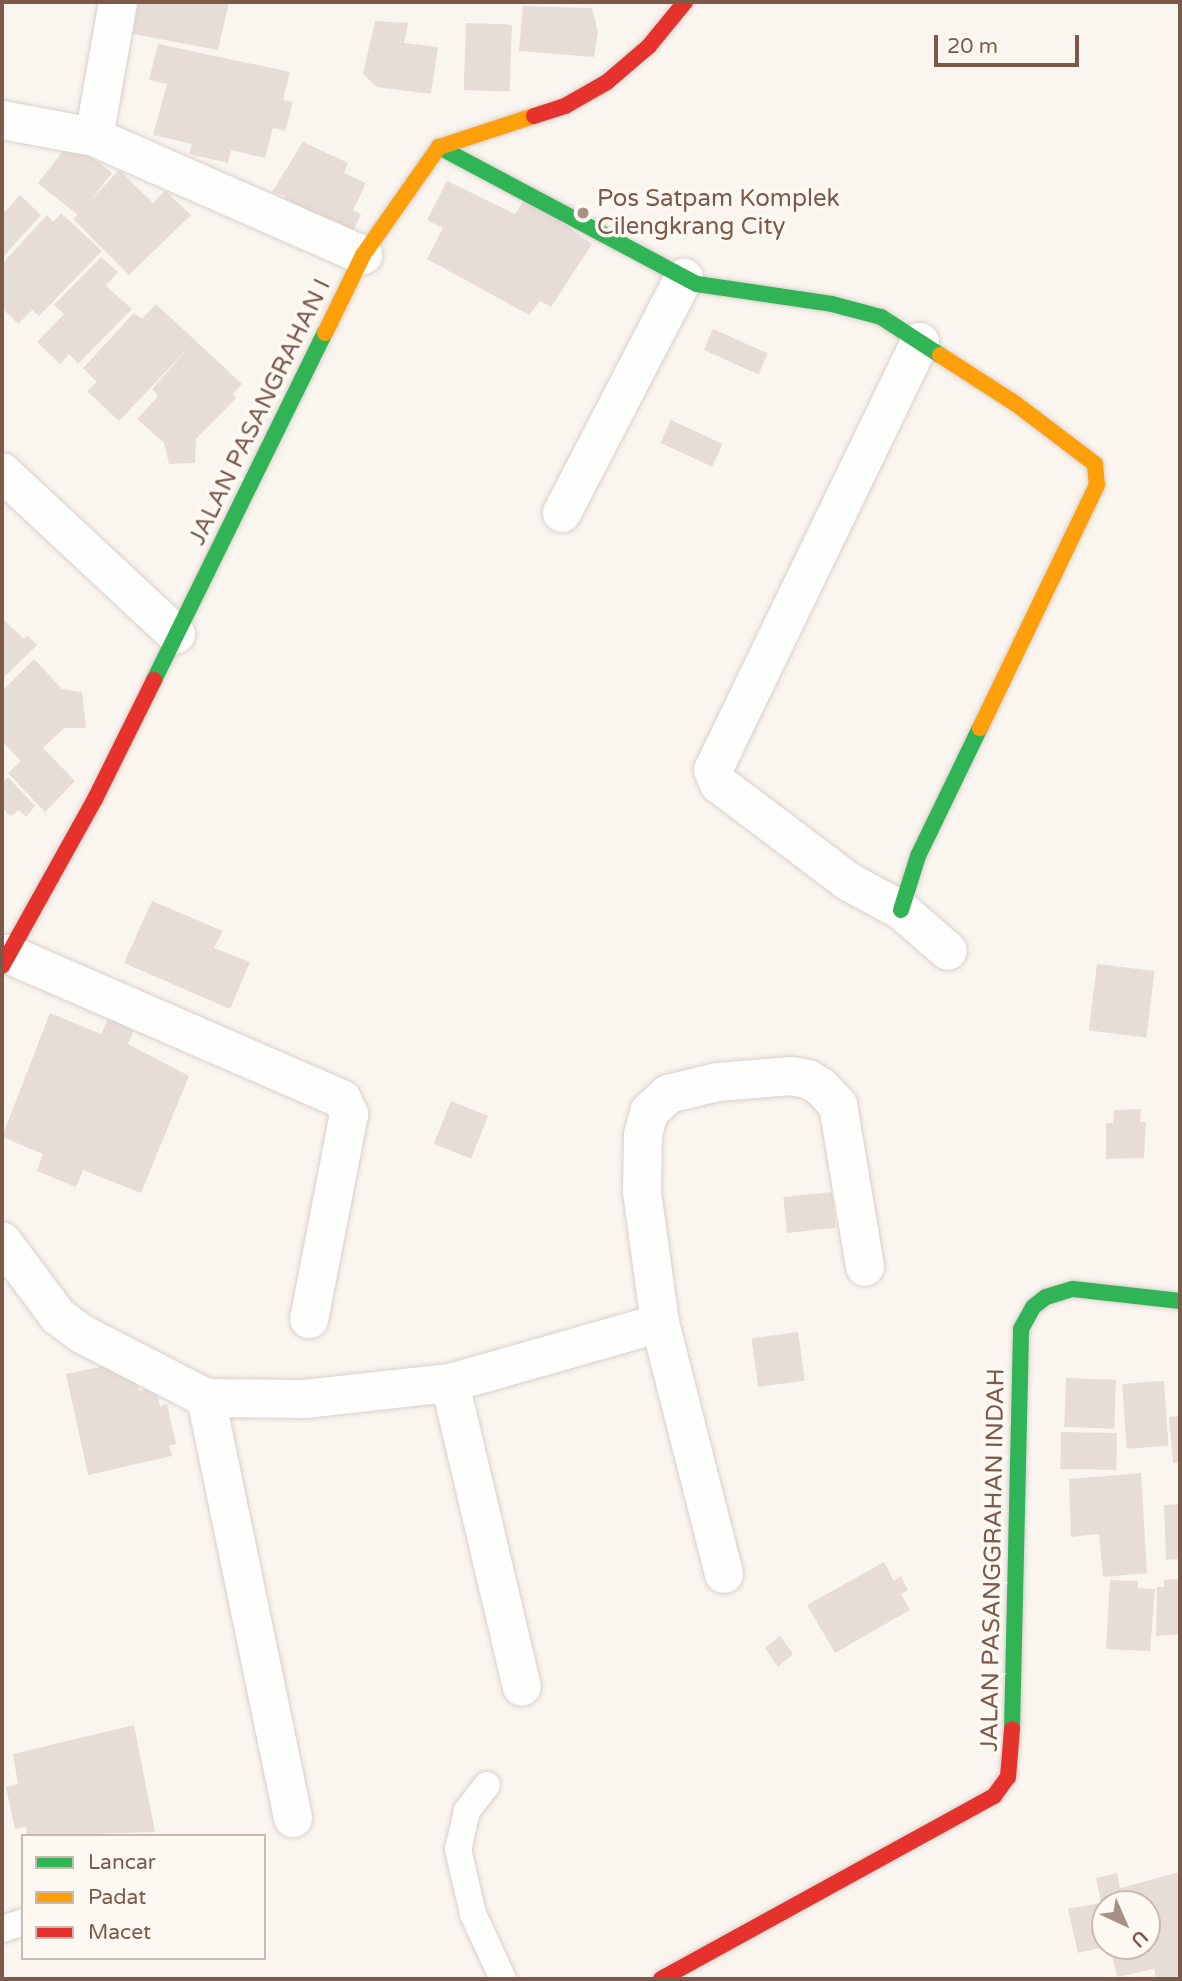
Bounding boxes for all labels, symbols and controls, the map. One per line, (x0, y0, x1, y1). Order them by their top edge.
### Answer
scale bar (937, 21, 1082, 65)
text: 20 m (947, 34, 998, 59)
place label: Pos Satpam Komplek Cilengkrang City (597, 185, 840, 241)
marker: Pos Satpam Komplek Cilengkrang City (575, 205, 591, 221)
street label: JALAN PASANGRAHAN I (183, 274, 337, 550)
street label: JALAN PASANGGRAHAN INDAH (975, 1368, 1011, 1752)
legend (21, 1834, 266, 1960)
text: Lancar (88, 1850, 156, 1875)
text: Padat (88, 1885, 146, 1910)
north arrow (1091, 1890, 1161, 1960)
text: Macet (88, 1920, 151, 1945)
text: U (1126, 1926, 1152, 1952)

